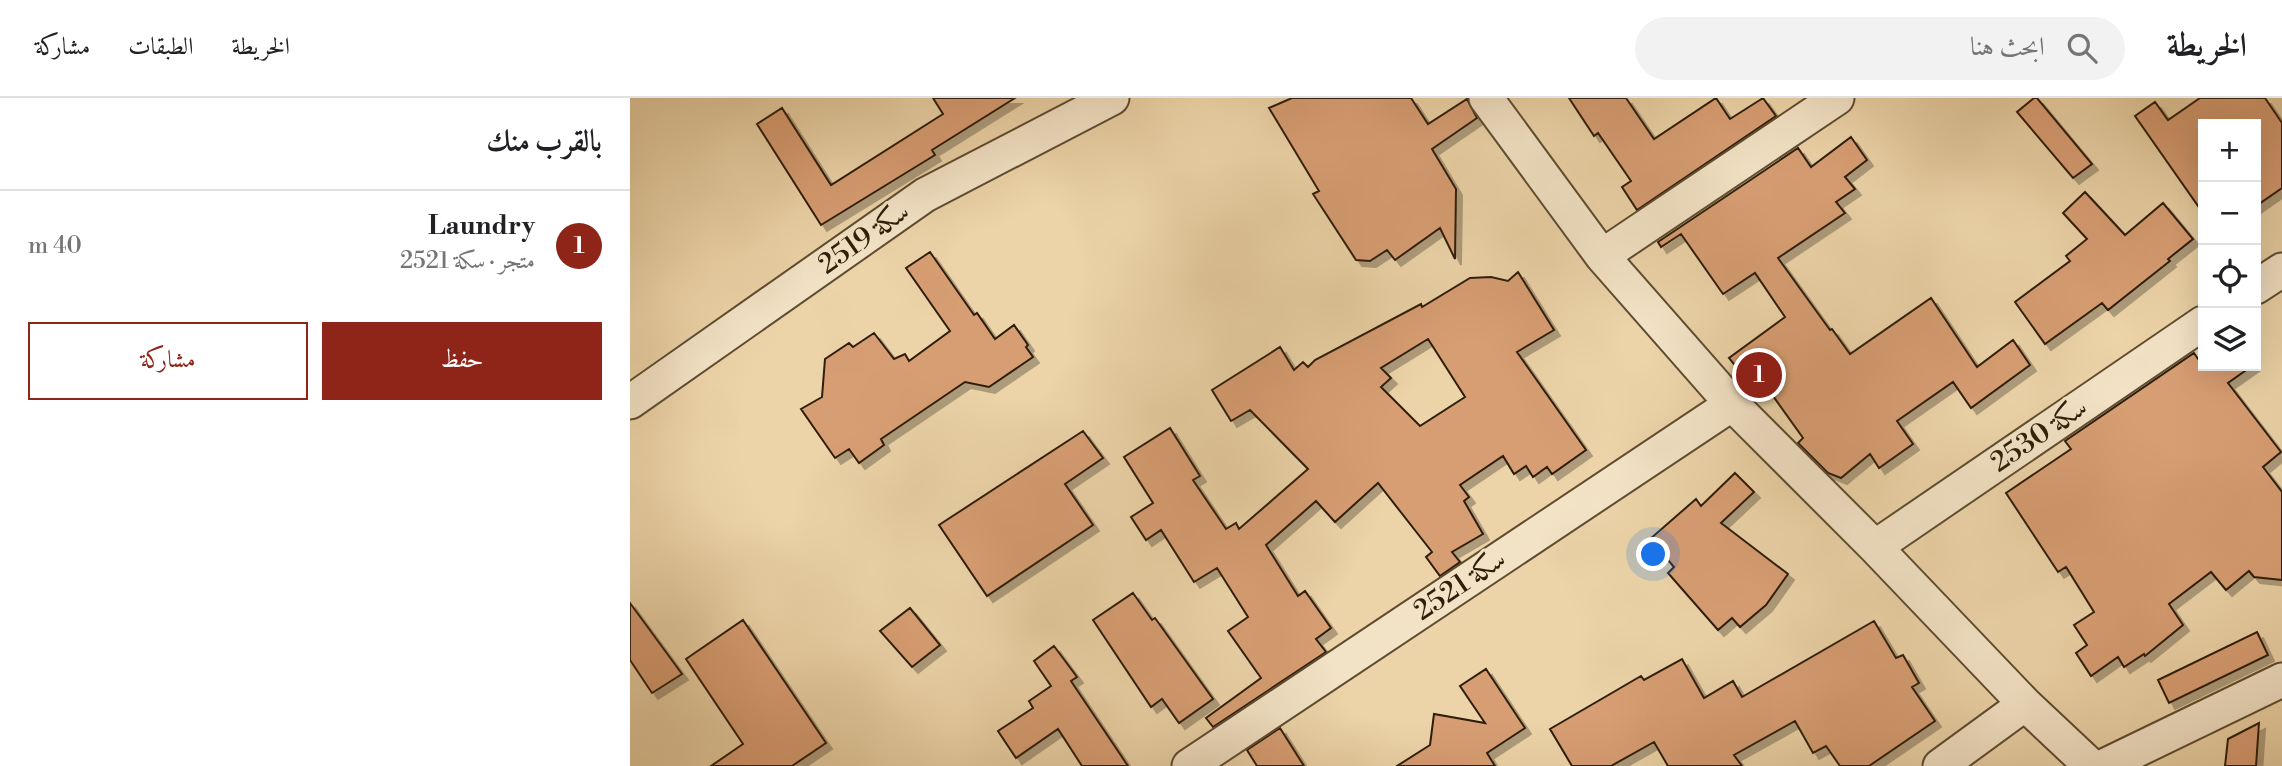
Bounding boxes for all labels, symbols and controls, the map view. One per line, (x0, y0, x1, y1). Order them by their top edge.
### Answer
search box (1635, 17, 2125, 80)
text: الخريطة (2167, 26, 2247, 67)
icon: search (2063, 29, 2101, 67)
text: ابحث هنا (1970, 31, 2045, 63)
text: مشاركة (35, 32, 90, 62)
text: الطبقات (128, 32, 194, 62)
text: الخريطة (232, 32, 290, 62)
map controls (2198, 119, 2261, 371)
button: + (2198, 119, 2261, 182)
text: بالقرب منك (486, 123, 602, 161)
button: − (2198, 182, 2261, 245)
street label: سكة 2519 (812, 194, 916, 282)
text: Laundry (428, 210, 535, 242)
text: 40 m (28, 232, 82, 260)
text: 1 (573, 232, 585, 260)
button: locate (2198, 245, 2261, 308)
text: متجر · سكة 2521 (400, 247, 535, 275)
button: layers (2198, 308, 2261, 371)
button: مشاركة (28, 322, 308, 400)
button: حفظ (322, 322, 602, 400)
pin: 1 (1736, 349, 1782, 401)
street label: سكة 2530 (1984, 390, 2094, 480)
your location (1636, 537, 1670, 571)
street label: سكة 2521 (1407, 541, 1513, 629)

